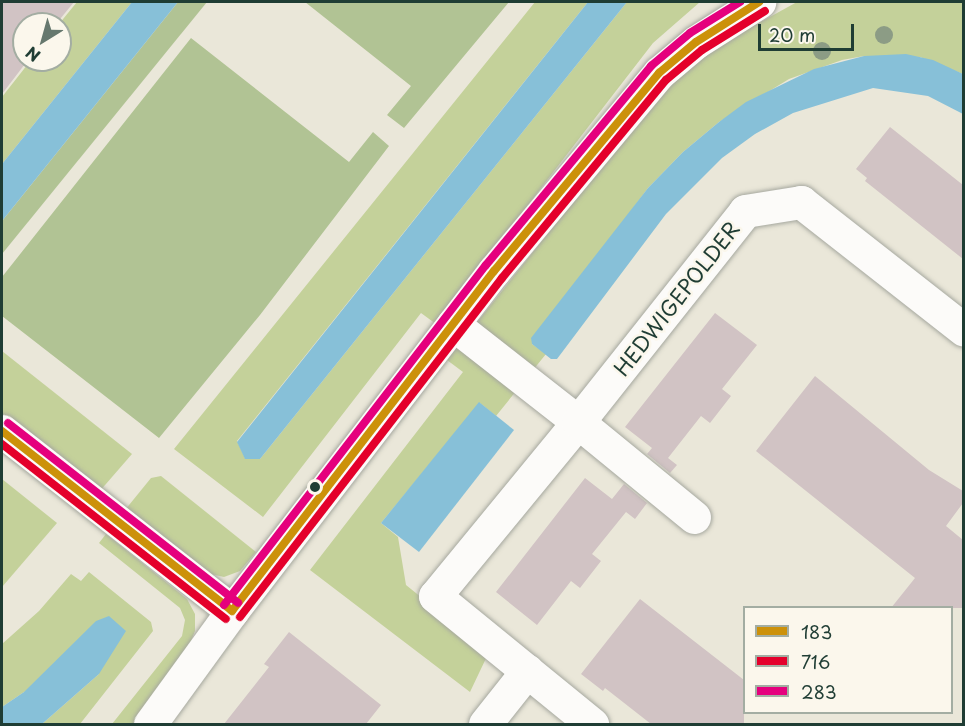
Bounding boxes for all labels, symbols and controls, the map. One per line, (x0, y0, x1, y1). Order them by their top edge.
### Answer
north arrow (12, 12, 72, 72)
scale bar (761, 12, 857, 50)
text: 20 m (769, 21, 815, 48)
text: N (20, 41, 45, 68)
street label: HEDWIGEPOLDER (608, 216, 744, 380)
unlabelled marker (309, 481, 321, 493)
legend (743, 606, 953, 714)
text: 183 (801, 618, 832, 645)
text: 716 (801, 648, 830, 675)
text: 283 (801, 678, 837, 705)

